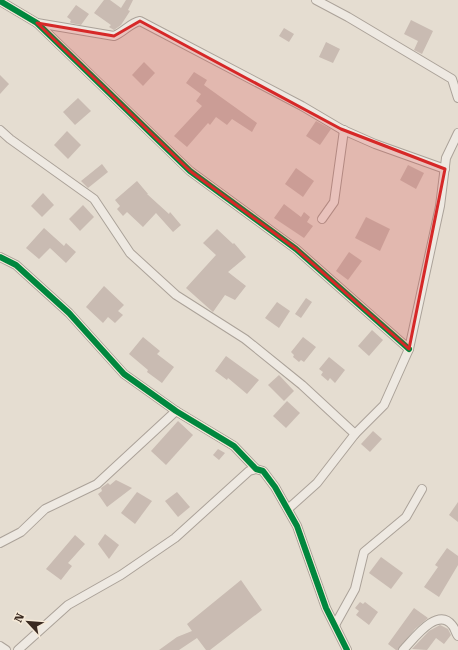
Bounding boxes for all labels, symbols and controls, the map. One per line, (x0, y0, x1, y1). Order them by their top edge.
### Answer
north arrow (8, 602, 48, 642)
text: N (12, 611, 27, 624)

